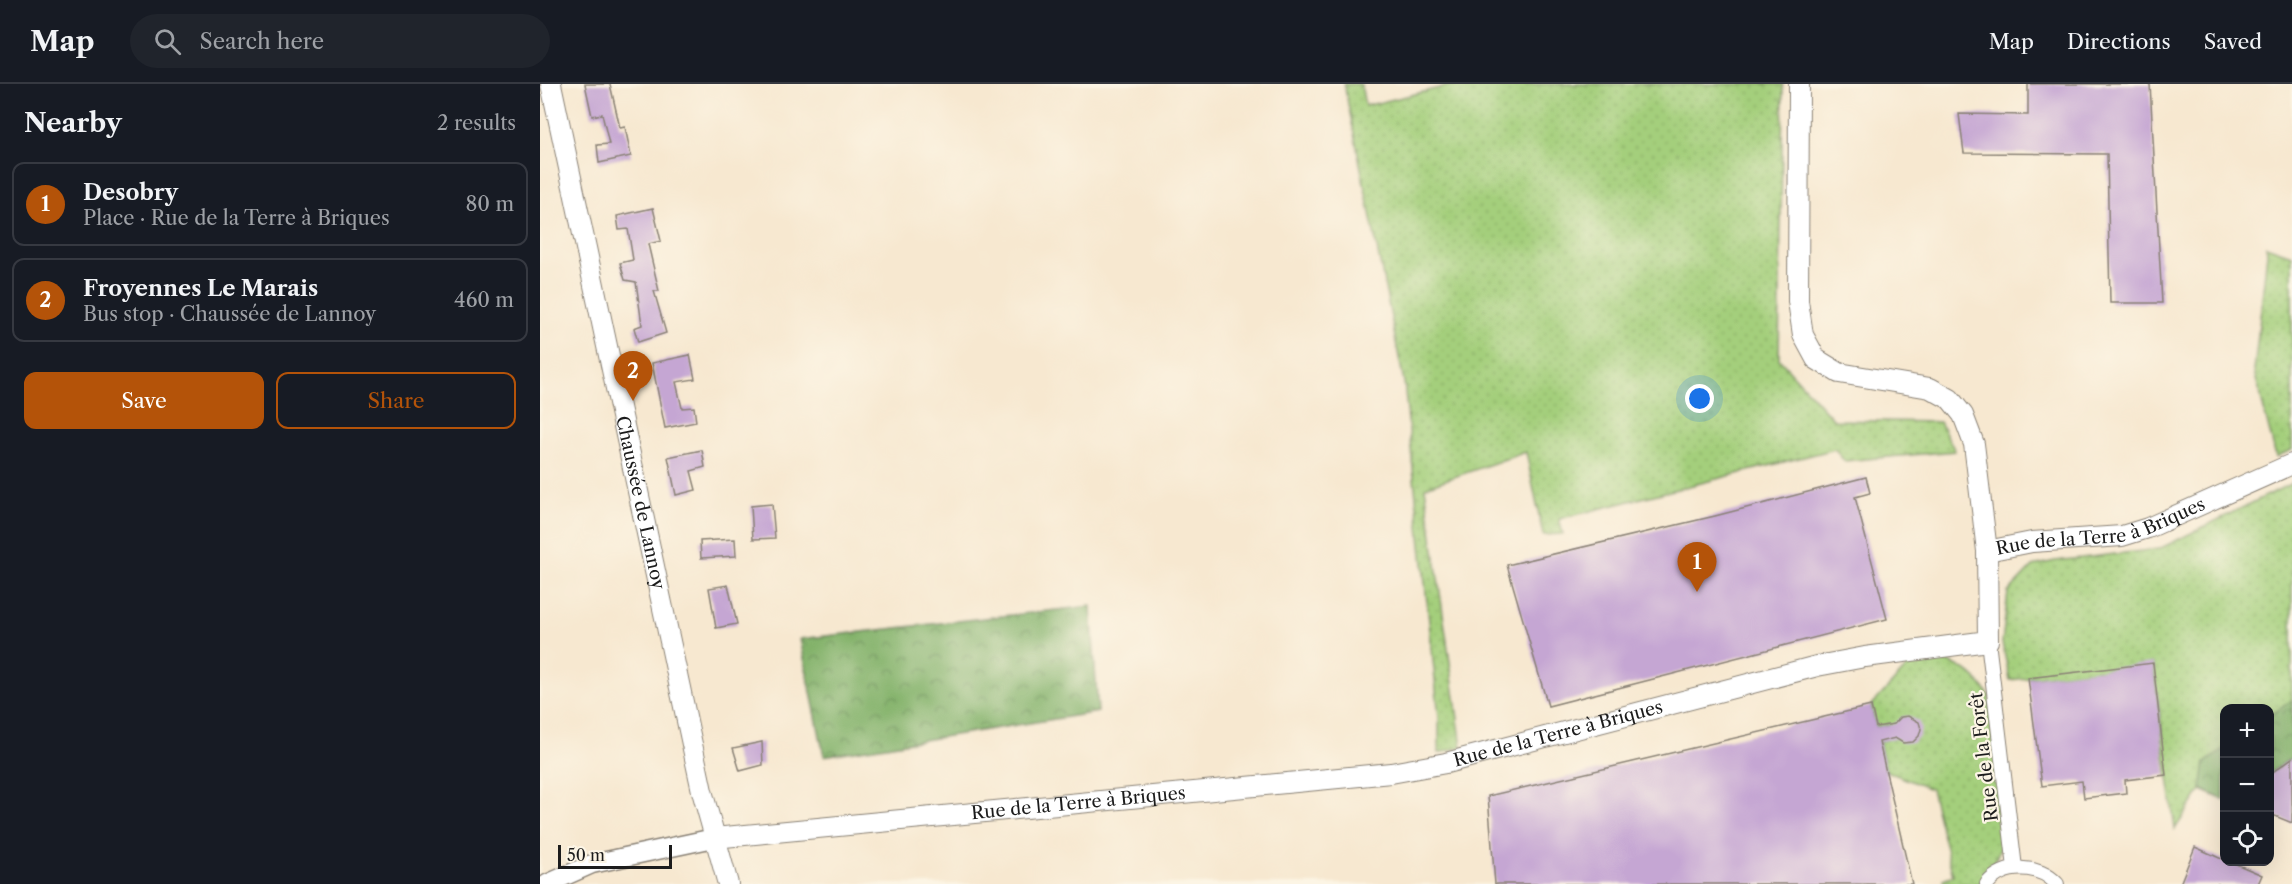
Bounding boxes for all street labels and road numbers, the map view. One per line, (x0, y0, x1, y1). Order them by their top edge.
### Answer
street label: Chaussée de Lannoy (611, 414, 670, 592)
street label: Rue de la Terre à Briques (1994, 493, 2209, 560)
street label: Rue de la Forêt (1965, 690, 2003, 823)
street label: Rue de la Terre à Briques (1451, 696, 1665, 772)
street label: Rue de la Terre à Briques (970, 782, 1187, 824)

